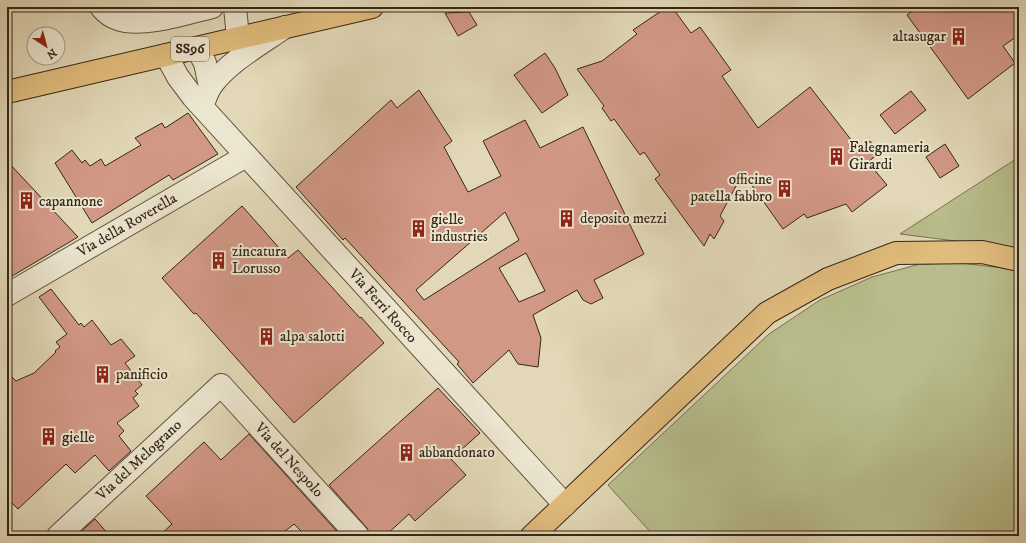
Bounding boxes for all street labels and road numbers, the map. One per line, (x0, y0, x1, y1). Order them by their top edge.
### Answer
road number: SS96 (171, 37, 209, 61)
street label: Via della Roverella (73, 188, 181, 262)
street label: Via Ferri Rocco (344, 264, 421, 347)
street label: Via del Melograno (92, 416, 186, 505)
street label: Via del Nespolo (250, 418, 328, 501)

